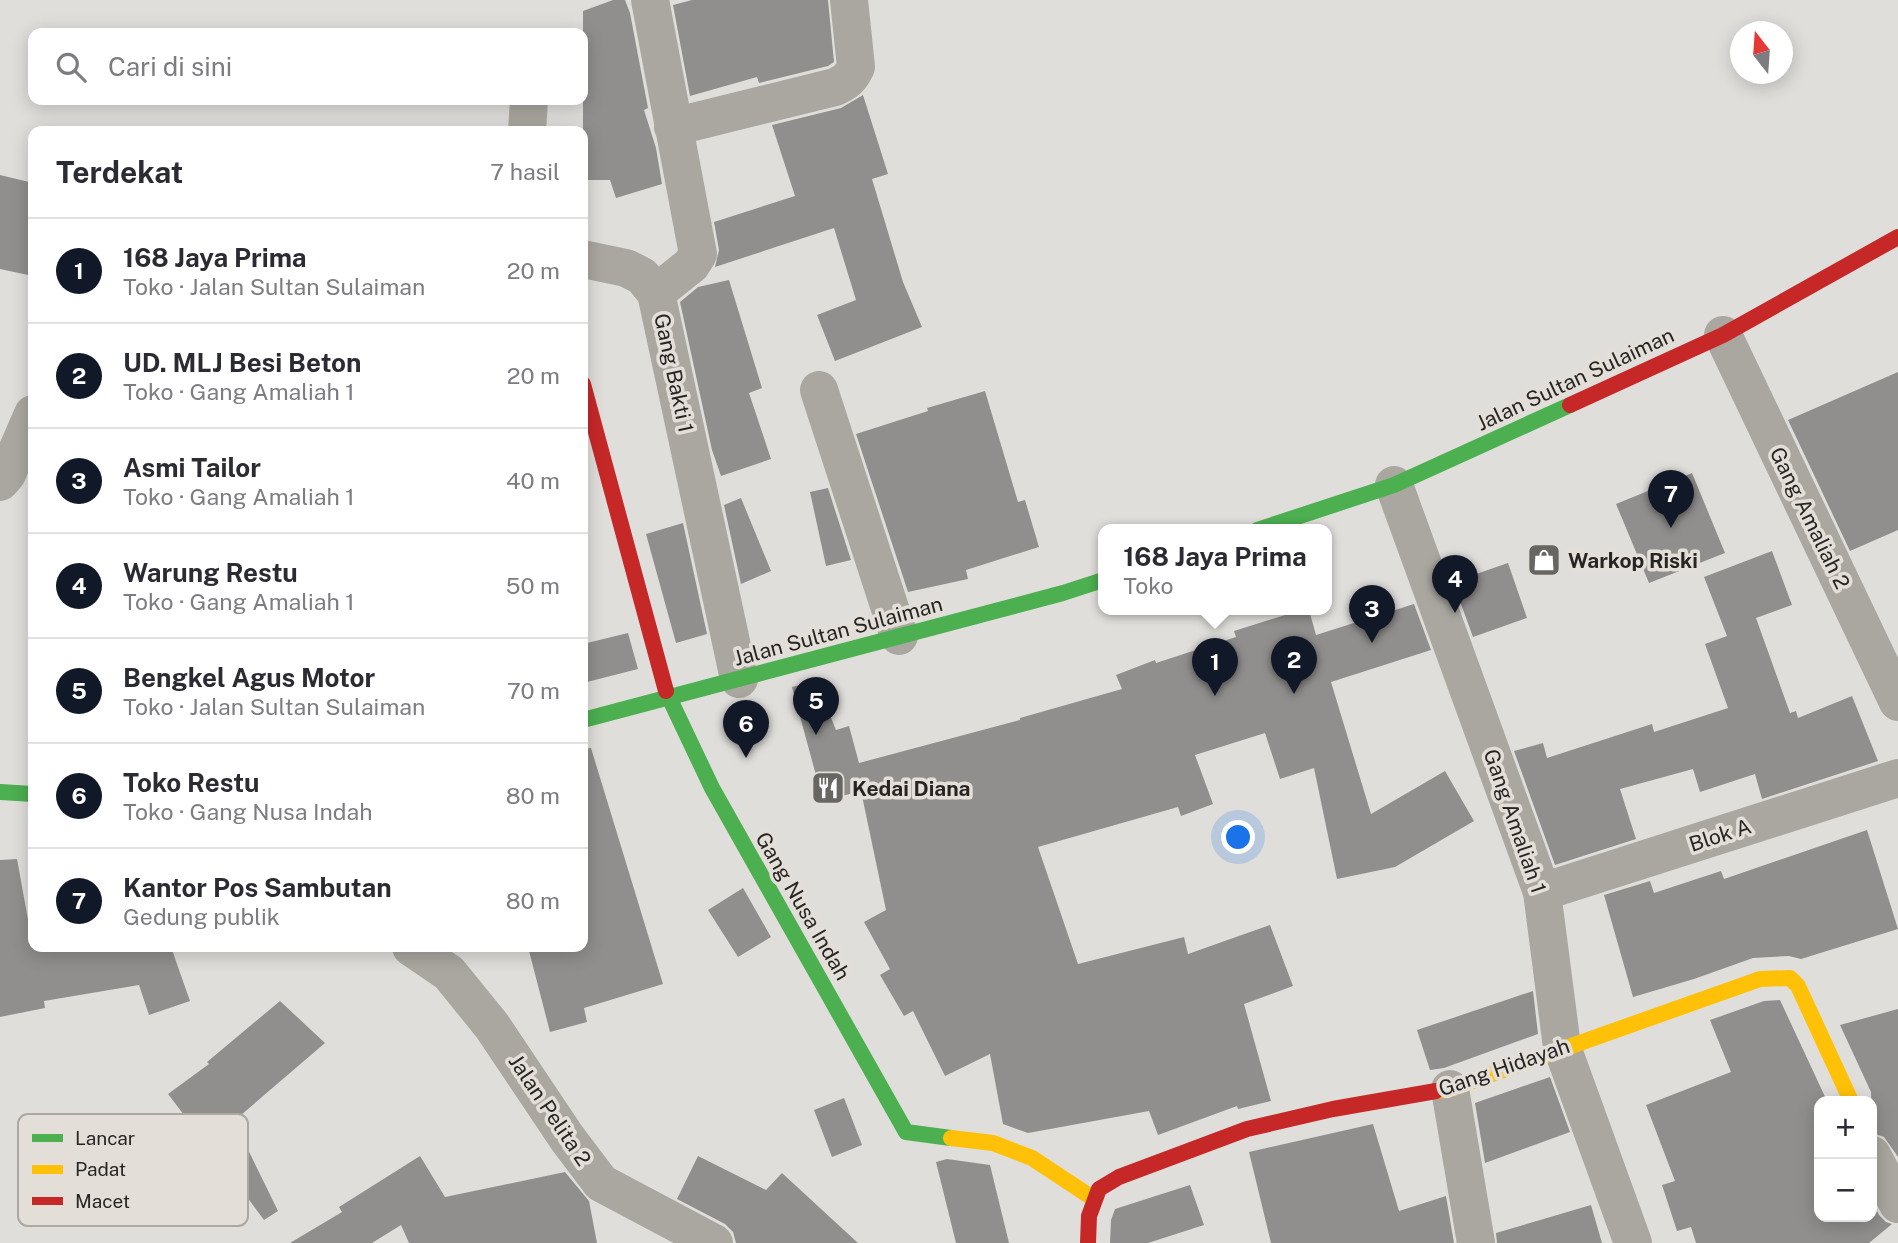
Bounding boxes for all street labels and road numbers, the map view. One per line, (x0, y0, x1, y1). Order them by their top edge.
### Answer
street label: Gang Bakti 1 (649, 311, 699, 435)
street label: Jalan Sultan Sulaiman (1472, 322, 1678, 436)
street label: Gang Amaliah 2 (1765, 443, 1855, 593)
street label: Jalan Sultan Sulaiman (731, 591, 945, 671)
street label: Gang Amaliah 1 (1479, 746, 1551, 896)
street label: Blok A (1686, 813, 1754, 857)
street label: Gang Nusa Indah (750, 827, 856, 985)
street label: Gang Hidayah (1435, 1033, 1573, 1101)
street label: Jalan Pelita 2 (504, 1050, 596, 1170)

